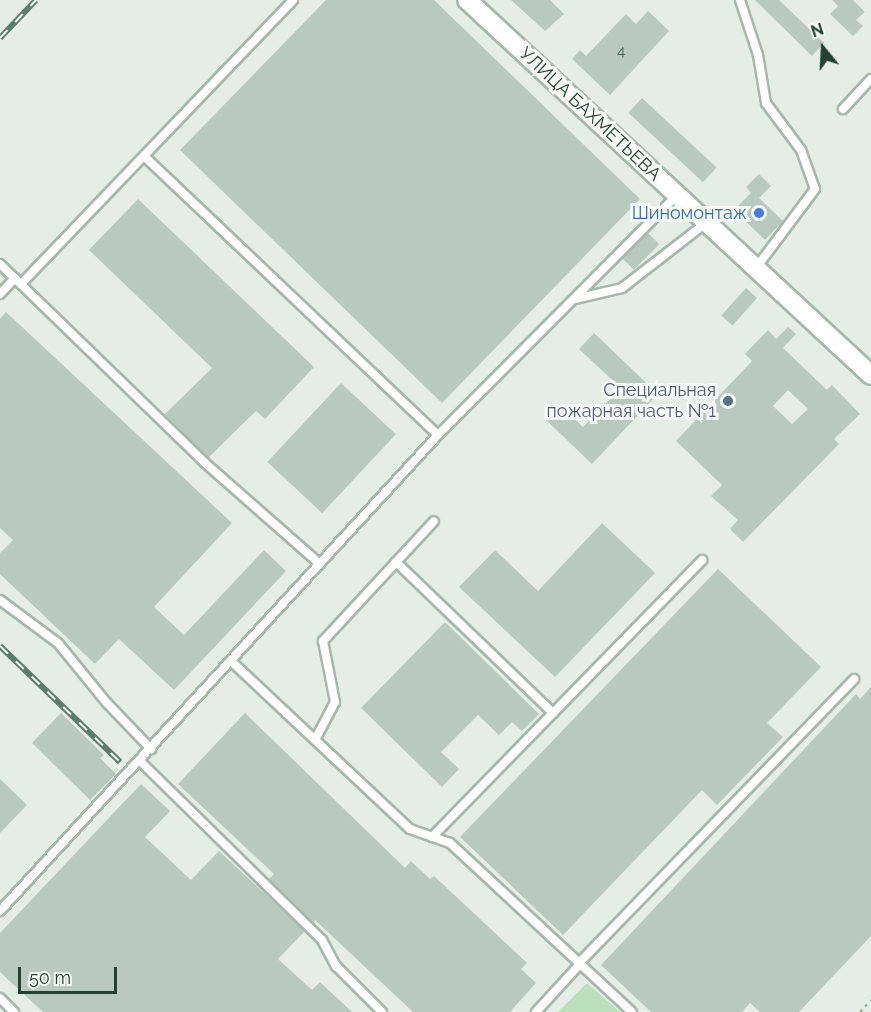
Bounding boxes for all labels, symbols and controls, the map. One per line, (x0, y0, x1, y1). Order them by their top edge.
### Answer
north arrow (793, 18, 853, 78)
text: N (809, 19, 826, 41)
street label: УЛИЦА БАХМЕТЬЕВА (514, 43, 666, 185)
house number: 4 (617, 43, 625, 61)
place label: Шиномонтаж (632, 202, 747, 224)
marker: Шиномонтаж (752, 206, 766, 220)
place label: Специальная пожарная часть №1 (547, 380, 716, 422)
marker: Специальная пожарная часть №1 (721, 394, 735, 408)
scale bar (21, 955, 120, 993)
text: 50 m (29, 967, 71, 988)

